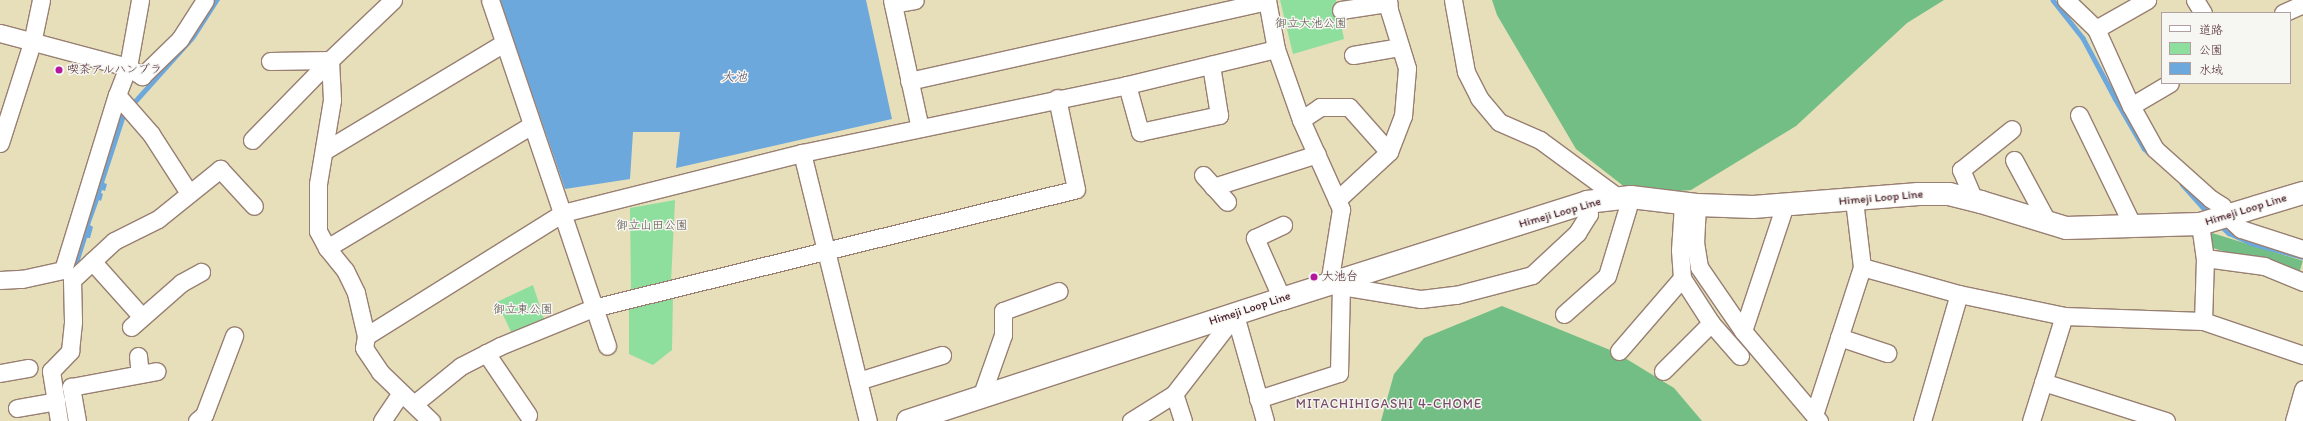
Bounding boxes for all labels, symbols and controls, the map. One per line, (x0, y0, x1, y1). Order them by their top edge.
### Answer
legend (2161, 12, 2291, 84)
park label: 御立大池公園 (1275, 17, 1347, 31)
text: 道路 (2199, 23, 2223, 37)
text: 公園 (2199, 43, 2223, 57)
place label: 喫茶アルハンブラ (67, 63, 163, 77)
text: 水域 (2199, 63, 2223, 77)
marker: 喫茶アルハンブラ (54, 65, 64, 75)
water label: 大池 (721, 69, 747, 85)
street label: Himeji Loop Line (1838, 187, 1924, 209)
street label: Himeji Loop Line (2203, 191, 2289, 229)
street label: Himeji Loop Line (1517, 194, 1603, 232)
park label: 御立山田公園 (616, 219, 688, 233)
place label: 大池台 (1322, 270, 1358, 284)
marker: 大池台 (1309, 272, 1319, 282)
street label: Himeji Loop Line (1207, 289, 1293, 329)
park label: 御立東公園 (493, 303, 553, 317)
district label: MITACHIHIGASHI 4-CHOME (1295, 396, 1483, 412)

